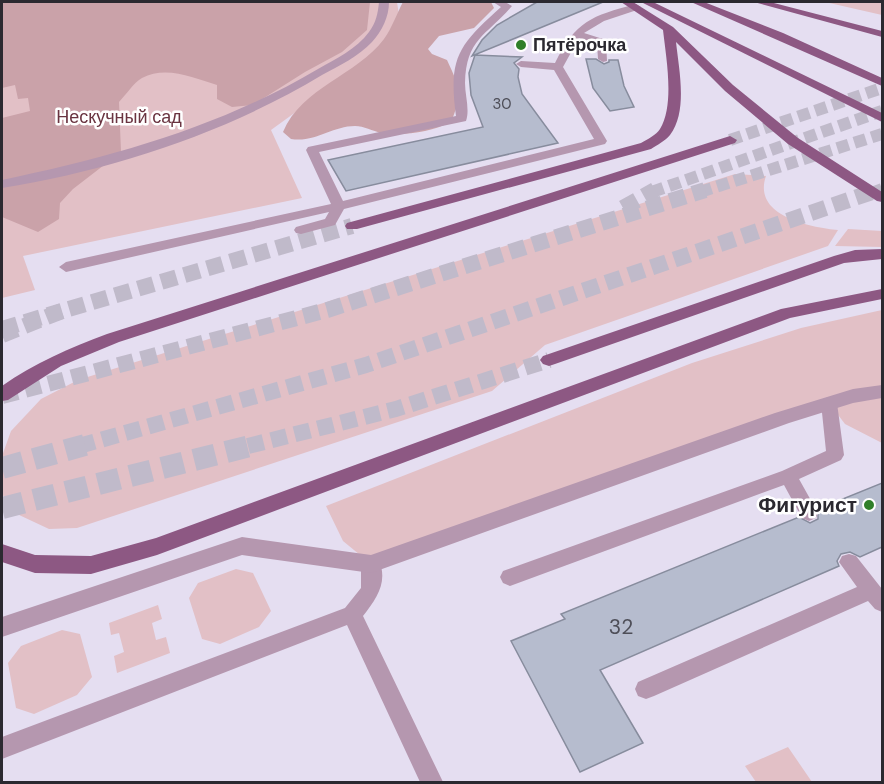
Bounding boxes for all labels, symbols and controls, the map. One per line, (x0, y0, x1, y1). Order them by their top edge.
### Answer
place label: Пятёрочка (533, 33, 627, 57)
marker: Пятёрочка (514, 38, 528, 52)
house number: 30 (492, 94, 512, 114)
park label: Нескучный сад (56, 105, 182, 129)
place label: Фигурист (758, 491, 857, 519)
marker: Фигурист (862, 498, 876, 512)
house number: 32 (609, 613, 633, 641)

